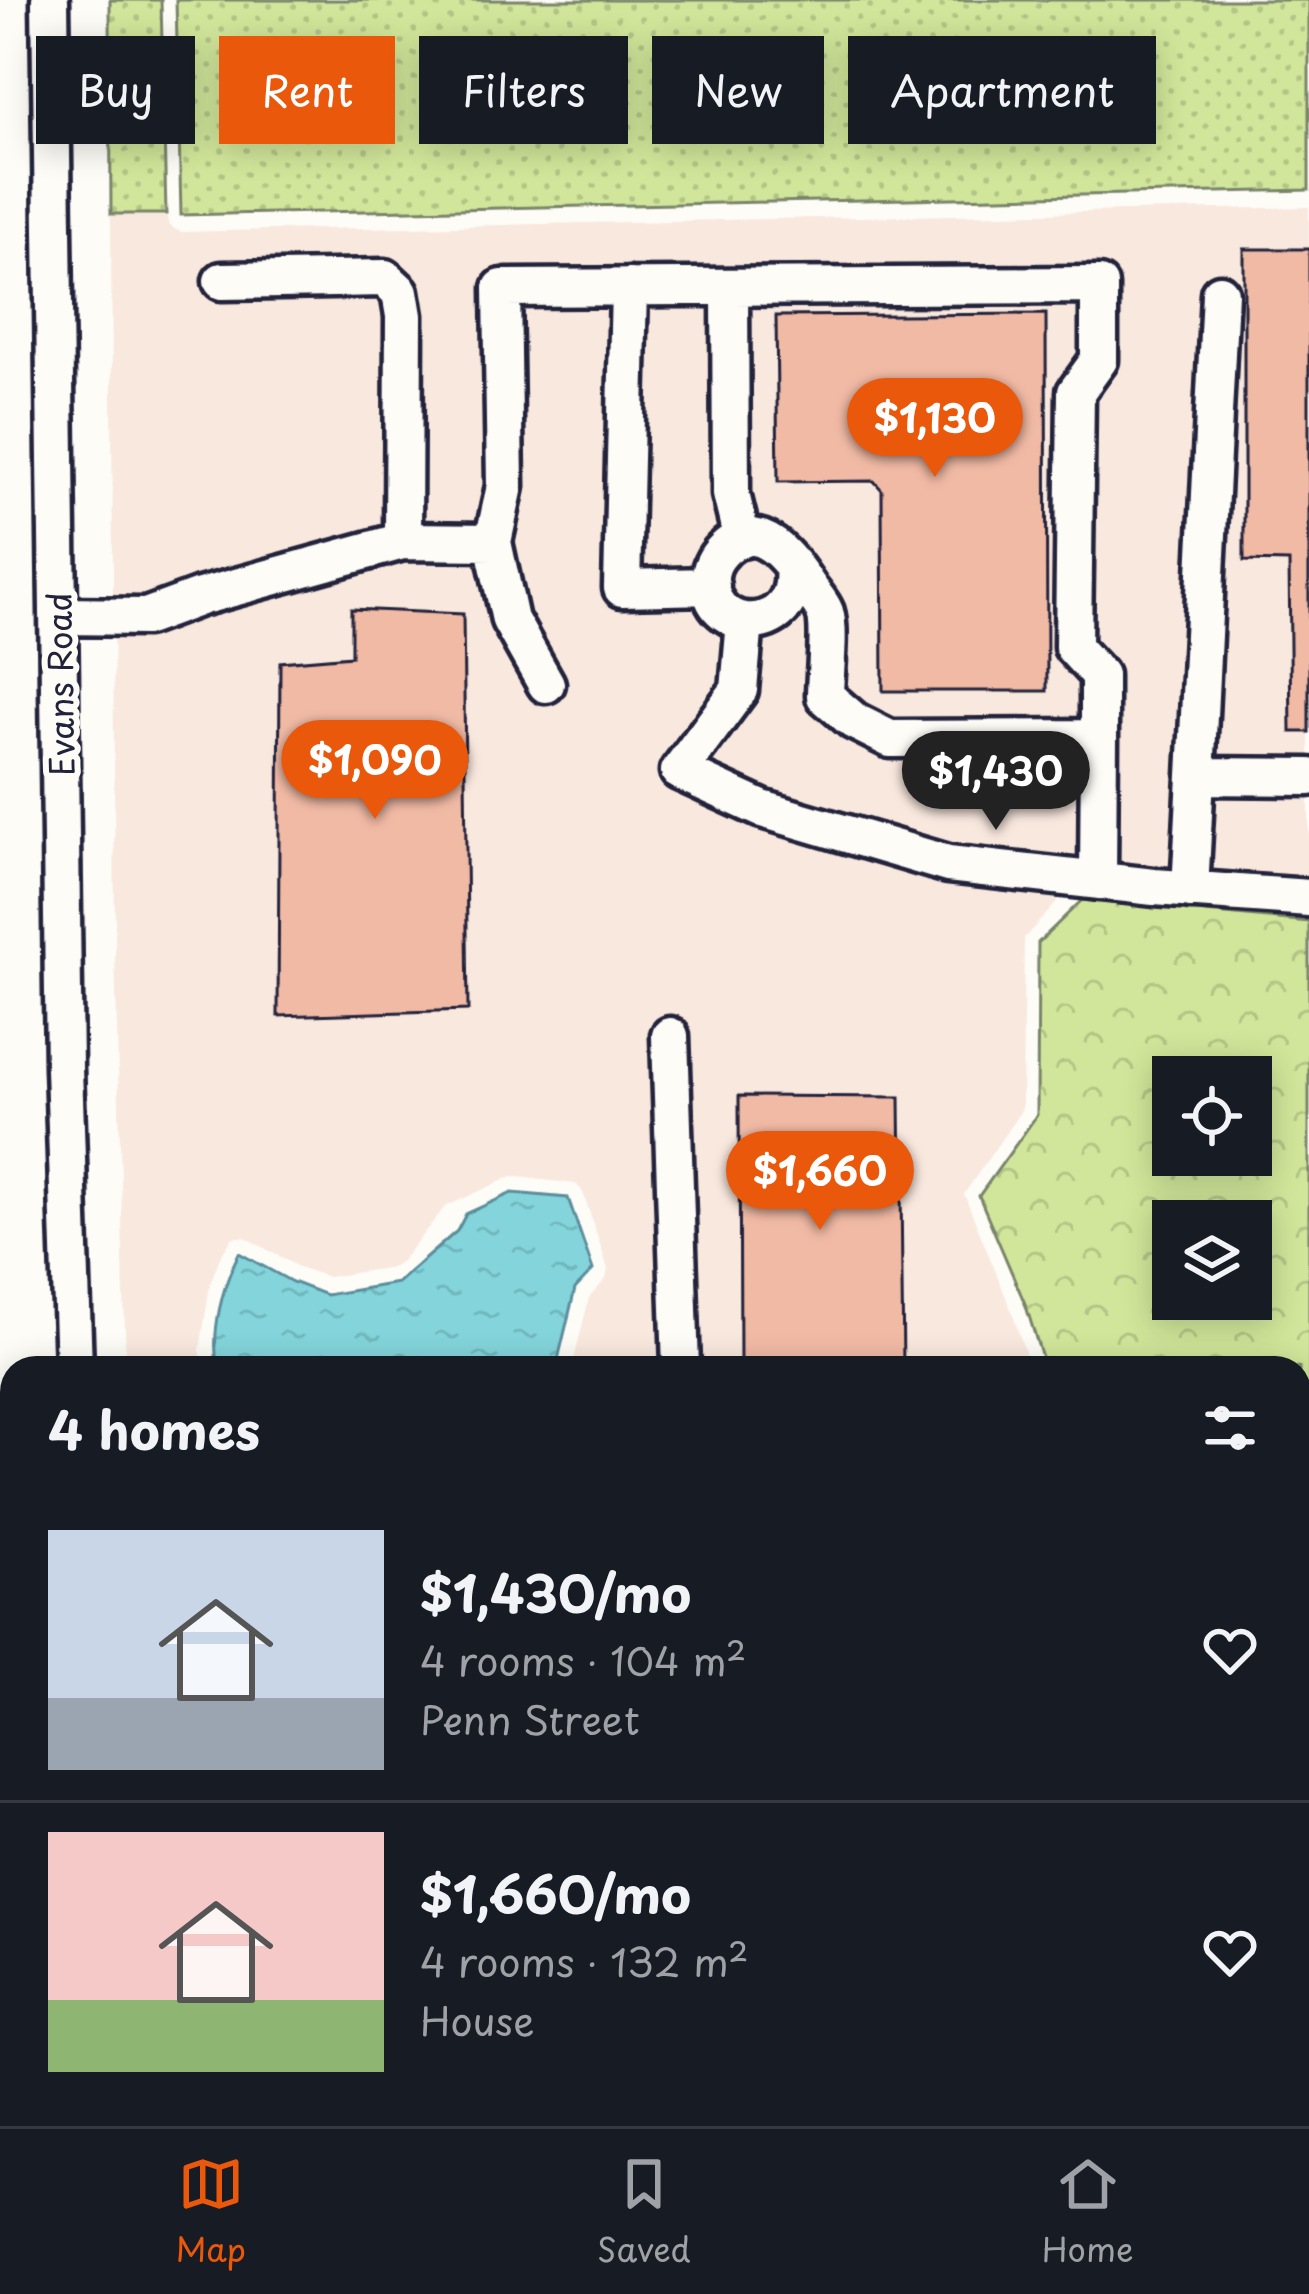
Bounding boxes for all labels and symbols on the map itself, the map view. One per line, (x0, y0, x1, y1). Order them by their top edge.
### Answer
pin: $1,130 (837, 378, 1033, 480)
street label: Evans Road (32, 592, 86, 776)
pin: $1,090 (277, 720, 473, 822)
pin: $1,430 (898, 731, 1094, 833)
pin: $1,660 (722, 1131, 918, 1233)

